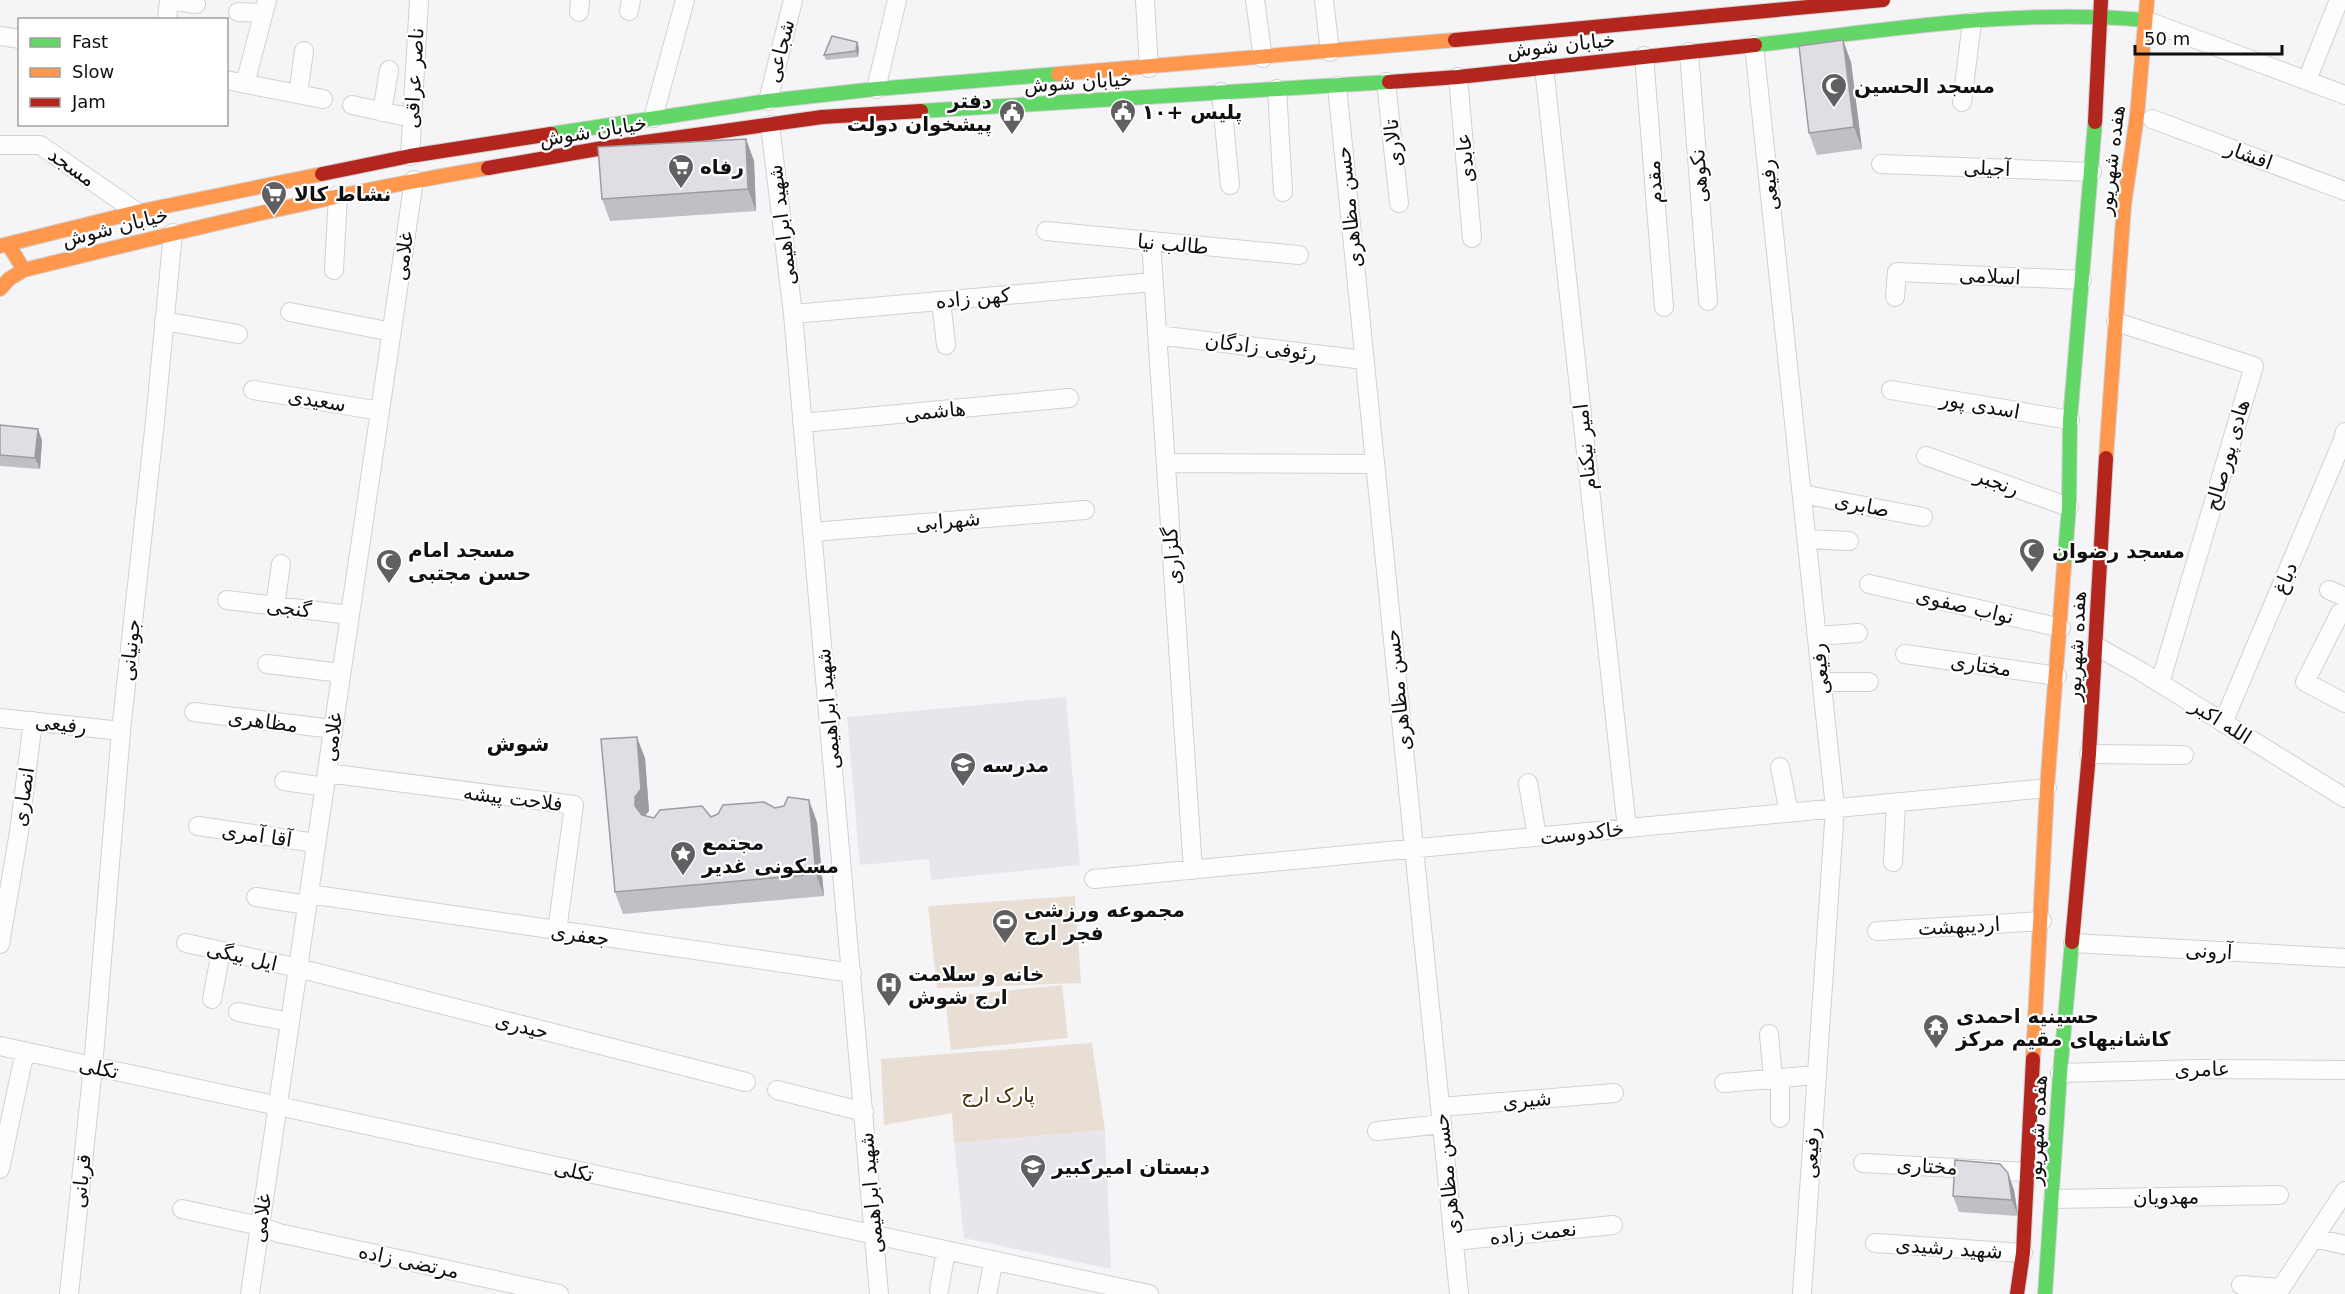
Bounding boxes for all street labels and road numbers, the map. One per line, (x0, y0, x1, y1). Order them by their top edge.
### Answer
street label: شجاعی (761, 17, 799, 85)
street label: ناصر عراقی (399, 27, 429, 129)
street label: خیابان شوش (1506, 27, 1616, 63)
street label: خیابان شوش (1023, 66, 1133, 98)
street label: هفده شهریور (2092, 104, 2130, 217)
street label: خیابان شوش (537, 111, 649, 151)
street label: تالاری (1379, 118, 1407, 168)
street label: عابدی (1451, 132, 1479, 184)
street label: افشار (2221, 135, 2276, 175)
street label: مسجد (44, 142, 100, 192)
street label: حسن مظاهری (1331, 145, 1367, 269)
street label: نکوهی (1685, 148, 1713, 204)
street label: آجیلی (1963, 154, 2013, 181)
street label: رفیعی (1754, 158, 1784, 212)
street label: مقدم (1641, 159, 1667, 205)
street label: شهید ابراهیمی (763, 163, 801, 287)
street label: خیابان شوش (59, 202, 171, 252)
street label: طالب نیا (1136, 229, 1210, 259)
street label: غلامی (388, 230, 418, 282)
street label: اسلامی (1959, 262, 2021, 290)
street label: کهن زاده (935, 283, 1012, 313)
street label: رئوفی زادگان (1204, 328, 1318, 366)
street label: سعیدی (286, 384, 348, 416)
street label: اسدی پور (1937, 386, 2022, 425)
street label: هاشمی (903, 396, 967, 426)
street label: هادی پورصالح (2200, 396, 2255, 514)
street label: امیر نیکنام (1569, 403, 1601, 491)
street label: رنجبر (1971, 463, 2022, 501)
street label: صابری (1833, 488, 1891, 522)
street label: شهرابی (915, 506, 981, 536)
street label: گلزاری (1158, 526, 1186, 586)
street label: دباغ (2268, 558, 2302, 598)
street label: نواب صفوی (1914, 583, 2016, 629)
street label: هفده شهریور (2061, 590, 2091, 703)
street label: گنجی (265, 593, 313, 623)
street label: جونیانی (115, 618, 145, 682)
street label: حسن مظاهری (1380, 628, 1416, 752)
street label: رفیعی (1805, 642, 1835, 696)
street label: شهید ابراهیمی (811, 647, 845, 771)
street label: مختاری (1949, 649, 2013, 681)
street label: الله اکبر (2185, 692, 2256, 749)
street label: مظاهری (227, 705, 299, 737)
street label: رفیعی (34, 709, 88, 739)
street label: غلامی (317, 711, 347, 763)
street label: انصاری (7, 766, 39, 828)
street label: فلاحت پیشه (462, 780, 564, 817)
street label: آقا آمری (220, 817, 295, 852)
street label: خاکدوست (1539, 817, 1625, 849)
street label: اردیبهشت (1917, 912, 2001, 940)
street label: جعفری (549, 919, 611, 951)
street label: ایل بیگی (204, 936, 280, 976)
street label: آرونی (2185, 937, 2235, 964)
street label: حیدری (493, 1008, 551, 1044)
street label: تکلی (77, 1052, 121, 1084)
street label: عامری (2174, 1057, 2230, 1081)
street label: هفده شهریور (2022, 1074, 2052, 1187)
street label: شیری (1501, 1086, 1553, 1114)
street label: حسن مظاهری (1429, 1112, 1465, 1236)
street label: رفیعی (1798, 1127, 1824, 1179)
street label: شهید ابراهیمی (854, 1131, 888, 1255)
street label: مختاری (1896, 1152, 1958, 1180)
street label: قربانی (66, 1153, 96, 1209)
street label: تکلی (552, 1155, 596, 1187)
street label: مهدویان (2133, 1184, 2199, 1210)
street label: غلامی (246, 1192, 276, 1244)
street label: نعمت زاده (1488, 1216, 1578, 1250)
street label: شهید رشیدی (1895, 1232, 2003, 1264)
street label: مرتضی زاده (356, 1239, 462, 1283)

